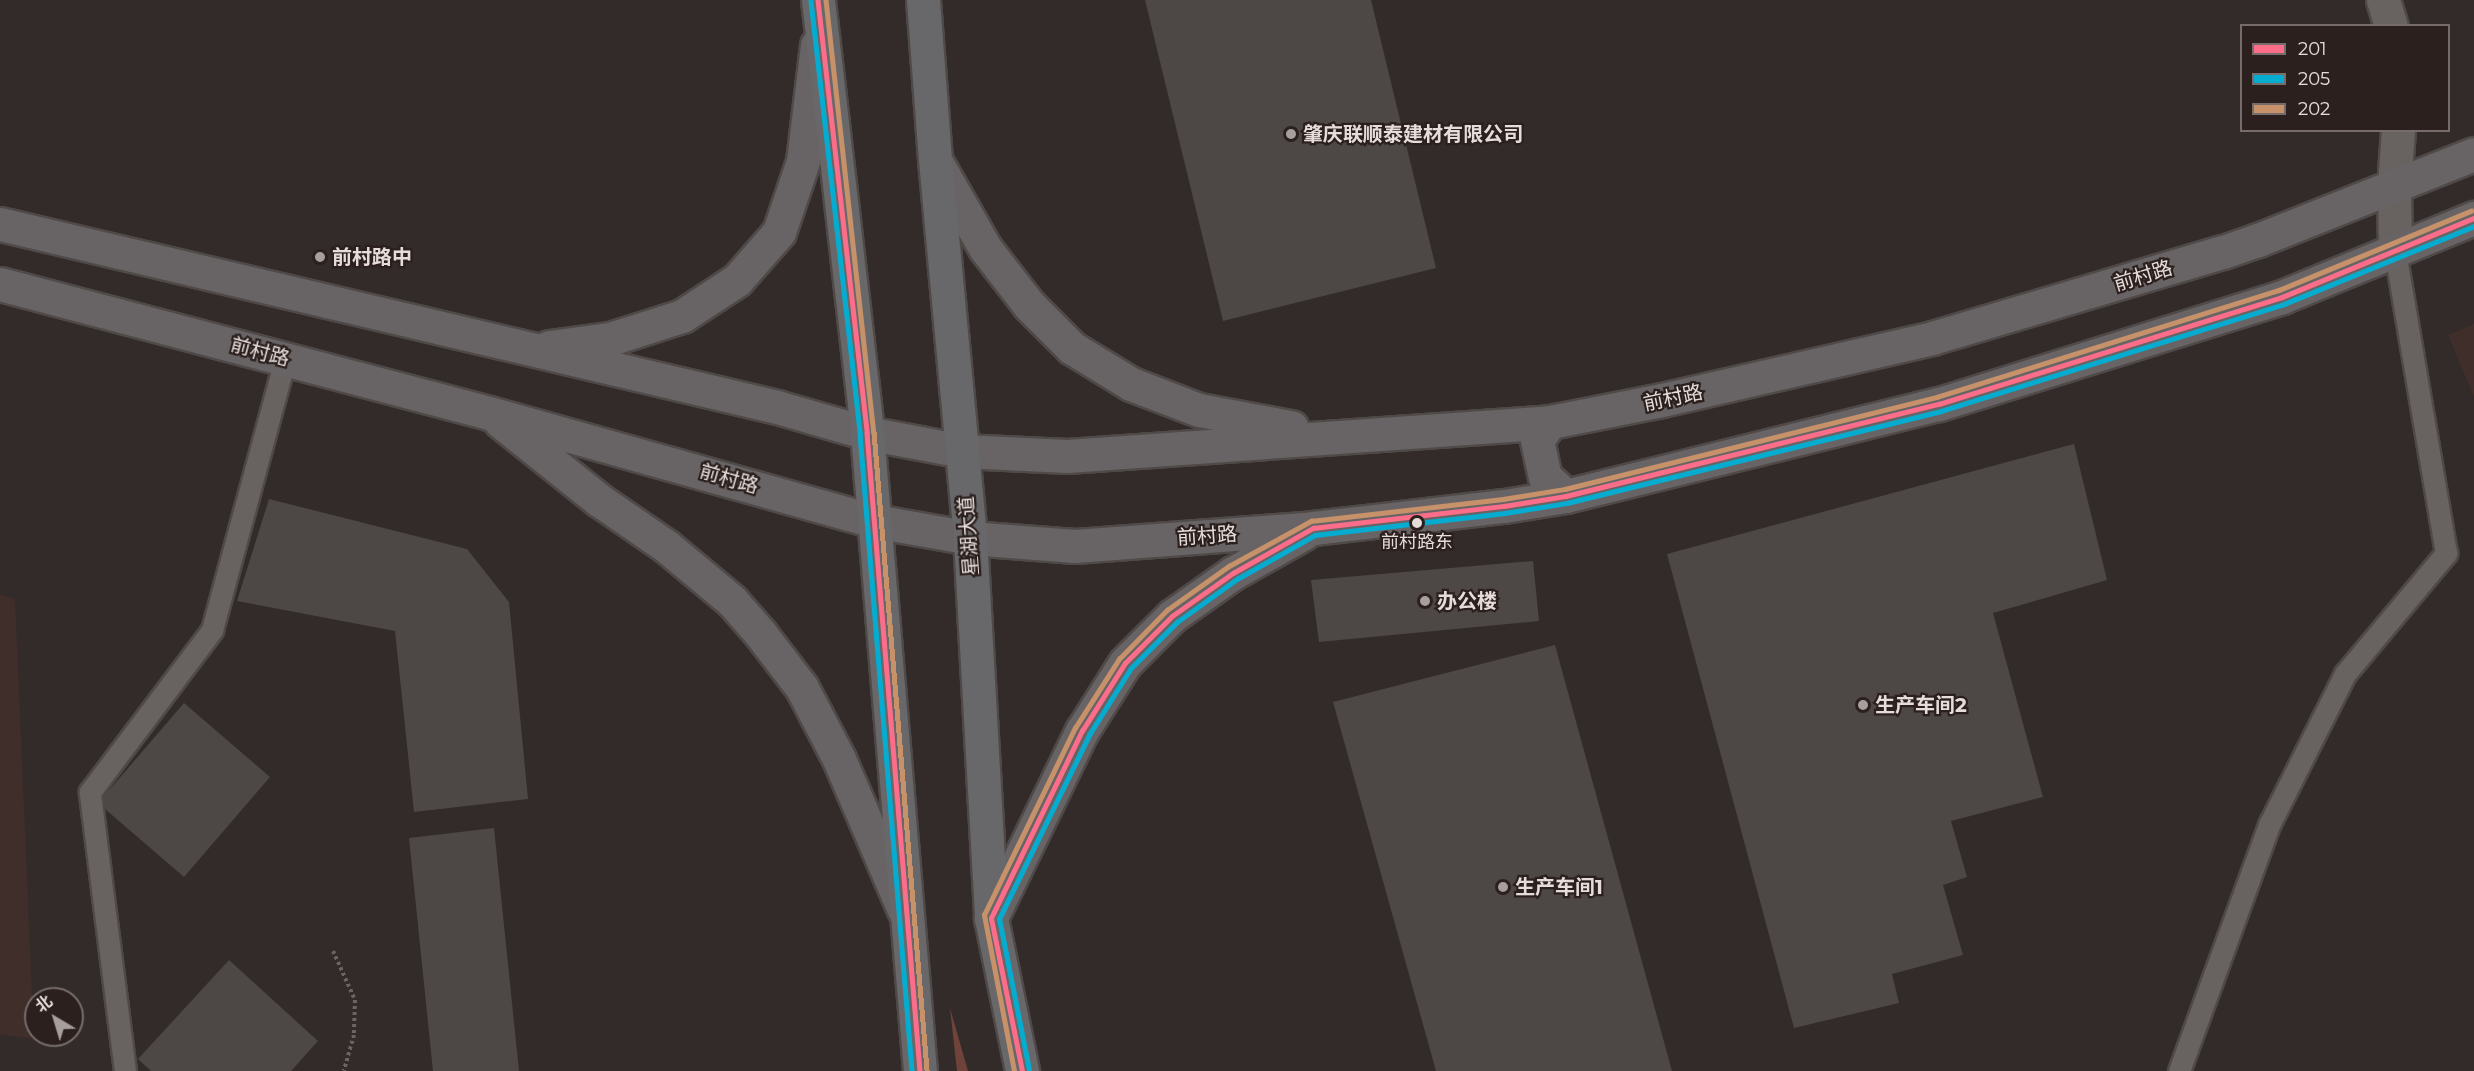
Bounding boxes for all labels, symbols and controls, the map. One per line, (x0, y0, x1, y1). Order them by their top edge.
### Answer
legend (2240, 24, 2450, 132)
text: 201 (2298, 38, 2327, 60)
text: 205 (2298, 68, 2330, 90)
text: 202 (2298, 98, 2330, 120)
place label: 肇庆联顺泰建材有限公司 (1303, 122, 1523, 146)
marker: 肇庆联顺泰建材有限公司 (1284, 127, 1298, 141)
place label: 前村路中 (332, 245, 412, 269)
marker: 前村路中 (313, 250, 327, 264)
street label: 前村路 (2111, 256, 2175, 296)
street label: 前村路 (228, 333, 292, 371)
street label: 前村路 (1641, 380, 1705, 416)
street label: 前村路 (697, 459, 761, 499)
street label: 星湖大道 (954, 495, 984, 577)
marker: 前村路东 (1411, 517, 1423, 529)
street label: 前村路 (1176, 522, 1238, 550)
place label: 前村路东 (1381, 531, 1453, 553)
place label: 办公楼 (1437, 589, 1497, 613)
marker: 办公楼 (1418, 594, 1432, 608)
place label: 生产车间2 (1875, 693, 1967, 717)
marker: 生产车间2 (1856, 698, 1870, 712)
place label: 生产车间1 (1515, 875, 1603, 899)
marker: 生产车间1 (1496, 880, 1510, 894)
north arrow (24, 987, 84, 1047)
text: 北 (32, 992, 56, 1016)

